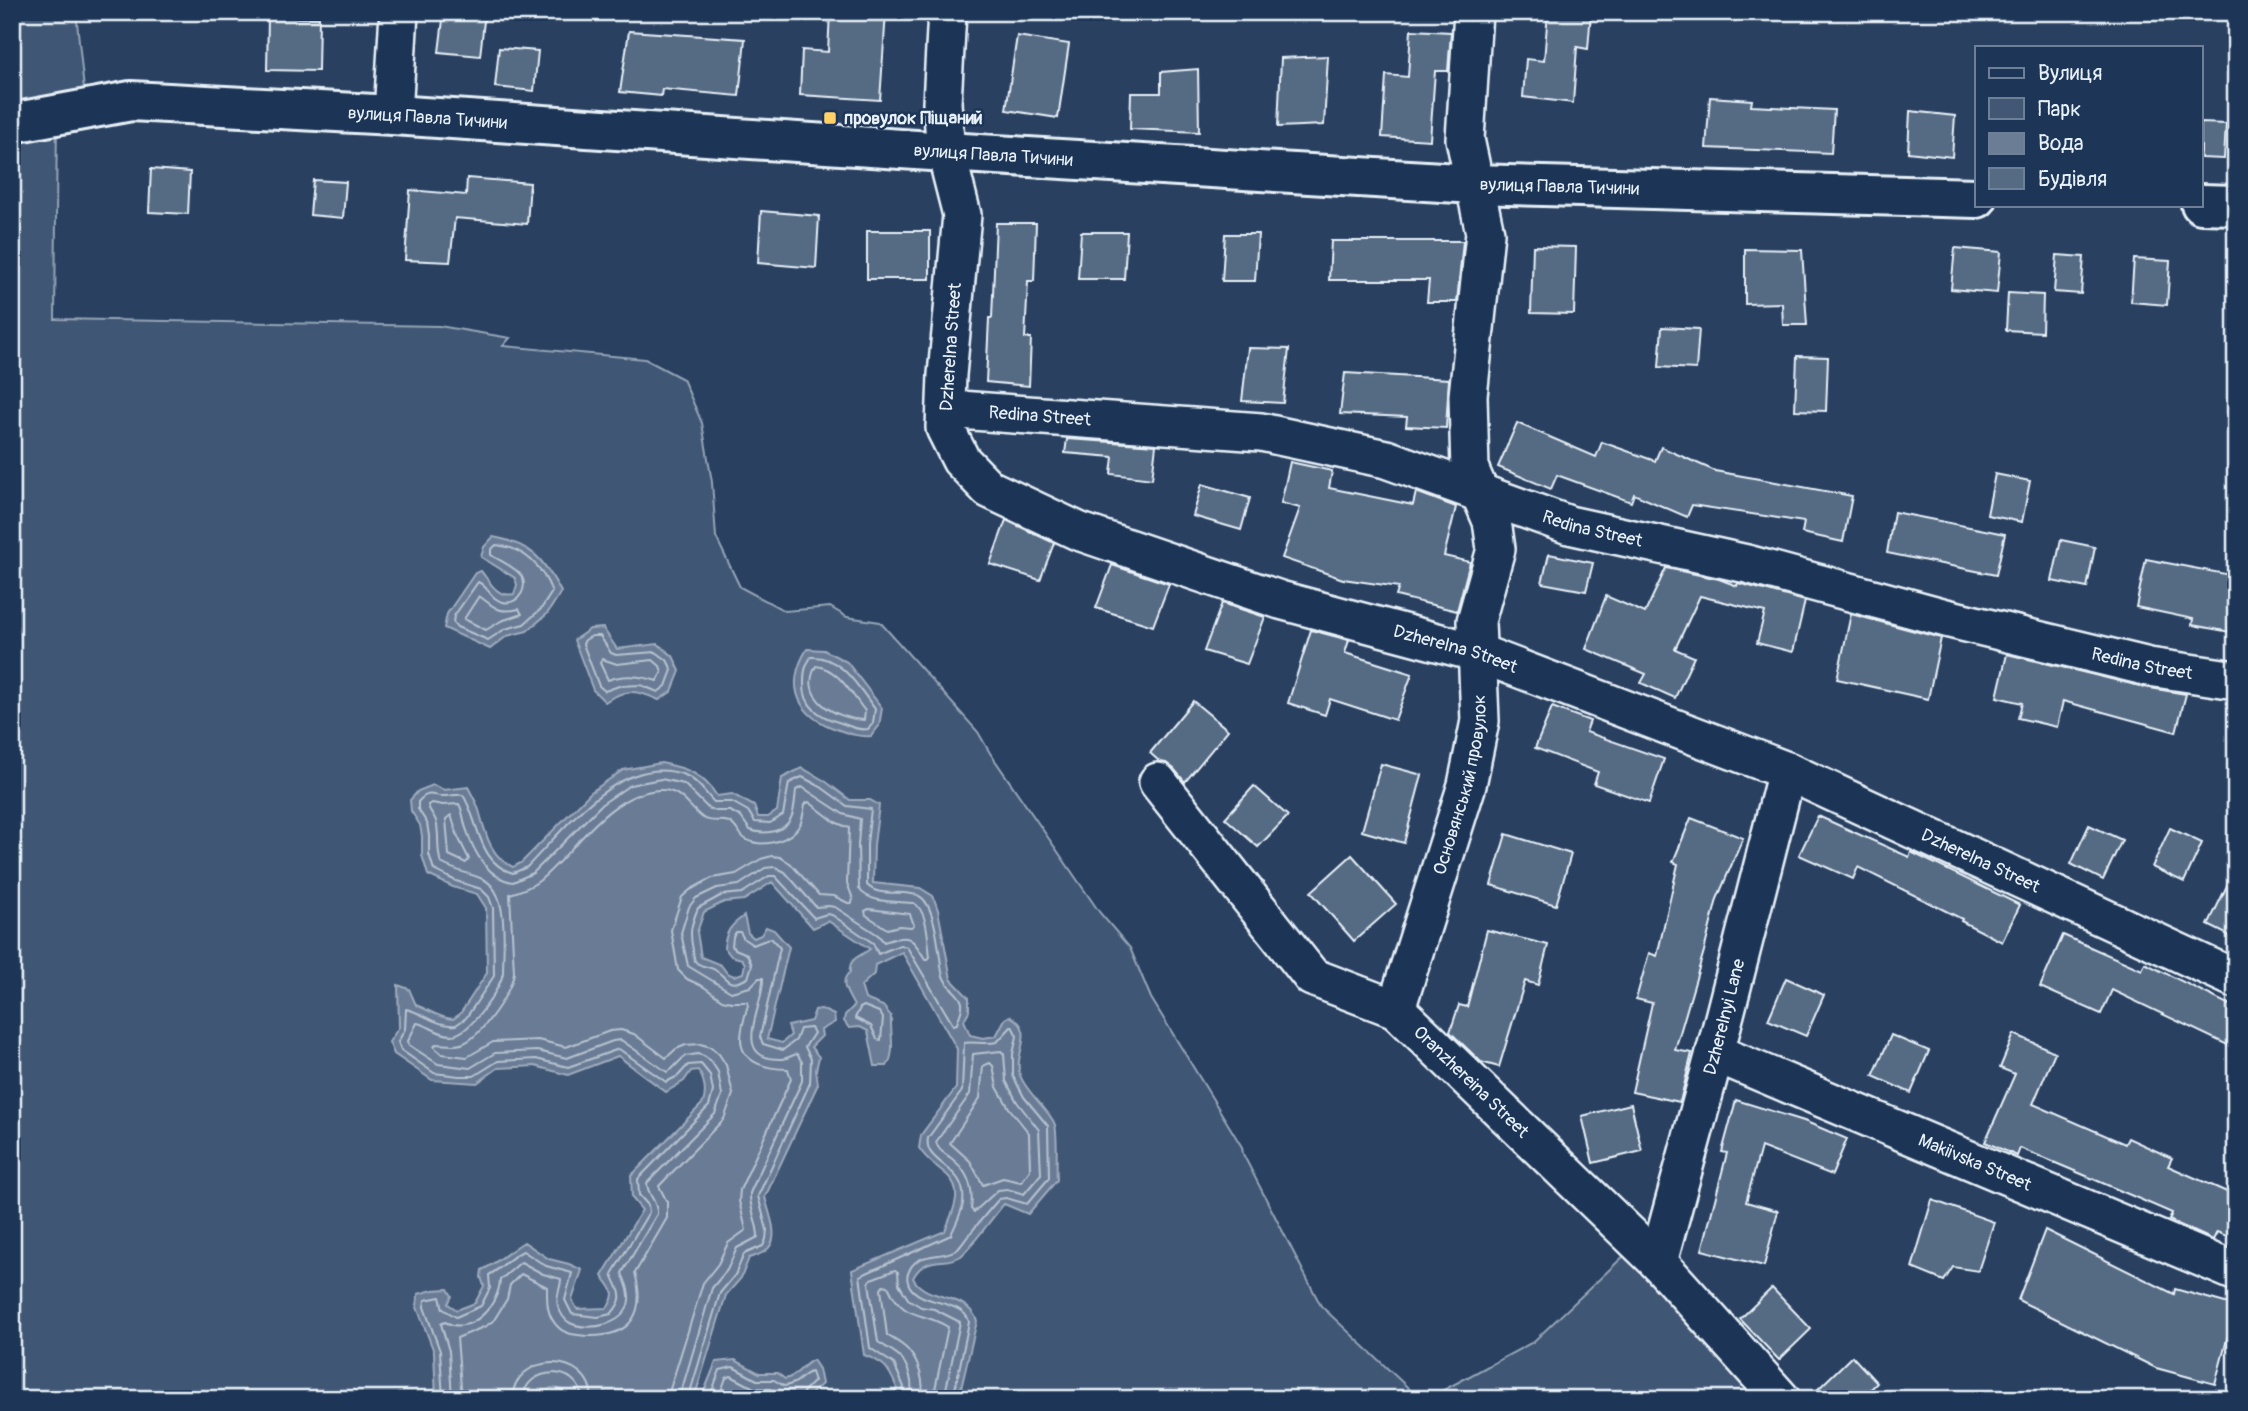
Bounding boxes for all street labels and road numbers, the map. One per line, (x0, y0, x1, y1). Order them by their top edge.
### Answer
street label: вулиця Павла Тичини (347, 101, 508, 134)
street label: вулиця Павла Тичини (913, 138, 1074, 171)
street label: вулиця Павла Тичини (1479, 173, 1639, 200)
street label: Dzherelna Street (935, 281, 967, 412)
street label: Redina Street (988, 401, 1092, 431)
street label: Redina Street (1539, 505, 1645, 552)
street label: Dzherelna Street (1391, 619, 1521, 679)
street label: Redina Street (2089, 642, 2195, 685)
street label: Основянський провулок (1428, 694, 1492, 878)
street label: Dzherelna Street (1917, 823, 2044, 898)
street label: Dzherelnyi Lane (1698, 956, 1750, 1077)
street label: Oranzhereina Street (1409, 1021, 1534, 1143)
street label: Makiivska Street (1915, 1128, 2036, 1197)

